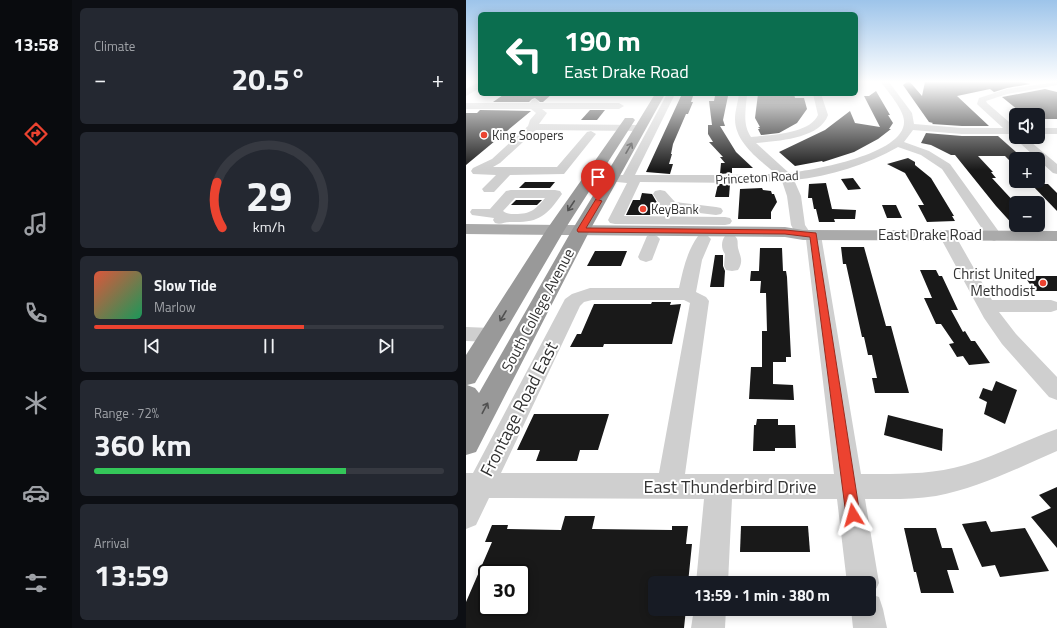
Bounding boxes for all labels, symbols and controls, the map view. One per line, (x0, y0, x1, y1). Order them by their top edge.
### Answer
text: 190 m (564, 19, 641, 62)
icon: left (498, 28, 550, 80)
text: 13:58 (14, 31, 58, 58)
text: Climate (94, 36, 135, 56)
text: 20.5° (232, 56, 306, 102)
text: East Drake Road (564, 58, 689, 85)
text: − (94, 62, 106, 96)
text: + (432, 62, 444, 96)
map controls (1009, 108, 1045, 232)
button: sound (1009, 108, 1045, 144)
icon: directions (22, 120, 50, 148)
place label: King Soopers (492, 125, 564, 145)
marker: King Soopers (479, 130, 489, 140)
one-way arrow (625, 142, 633, 154)
button: + (1009, 152, 1045, 188)
pin (581, 160, 615, 201)
text: 29 (246, 164, 292, 227)
street label: Princeton Road (715, 165, 799, 189)
icon: arrive (587, 166, 609, 188)
button: − (1009, 196, 1045, 232)
place label: KeyBank (651, 199, 699, 219)
one-way arrow (567, 200, 575, 211)
marker: KeyBank (638, 204, 648, 214)
icon: music (22, 210, 50, 238)
text: km/h (253, 216, 285, 238)
street label: East Drake Road (878, 223, 982, 246)
street label: South College Avenue (495, 244, 580, 375)
place label: Christ United Methodist (953, 262, 1036, 302)
text: Slow Tide (154, 274, 217, 297)
marker: Christ United Methodist (1038, 278, 1048, 288)
text: Marlow (154, 297, 196, 317)
icon: phone (22, 299, 50, 327)
one-way arrow (498, 311, 507, 322)
icon: previous (141, 335, 163, 357)
icon: pause (258, 335, 280, 357)
icon: next (375, 335, 397, 357)
street label: Frontage Road East (473, 336, 565, 481)
icon: climate (22, 389, 50, 417)
text: Range · 72% (94, 403, 159, 423)
one-way arrow (481, 403, 489, 415)
text: 360 km (94, 422, 192, 468)
street label: East Thunderbird Drive (643, 473, 817, 500)
icon: car (22, 479, 50, 507)
position arrow (832, 494, 874, 536)
text: Arrival (94, 533, 129, 553)
text: 13:59 (94, 552, 169, 598)
speed limit sign: 30 (478, 564, 530, 616)
icon: filters (22, 569, 50, 597)
text: 13:59 · 1 min · 380 m (694, 584, 830, 607)

